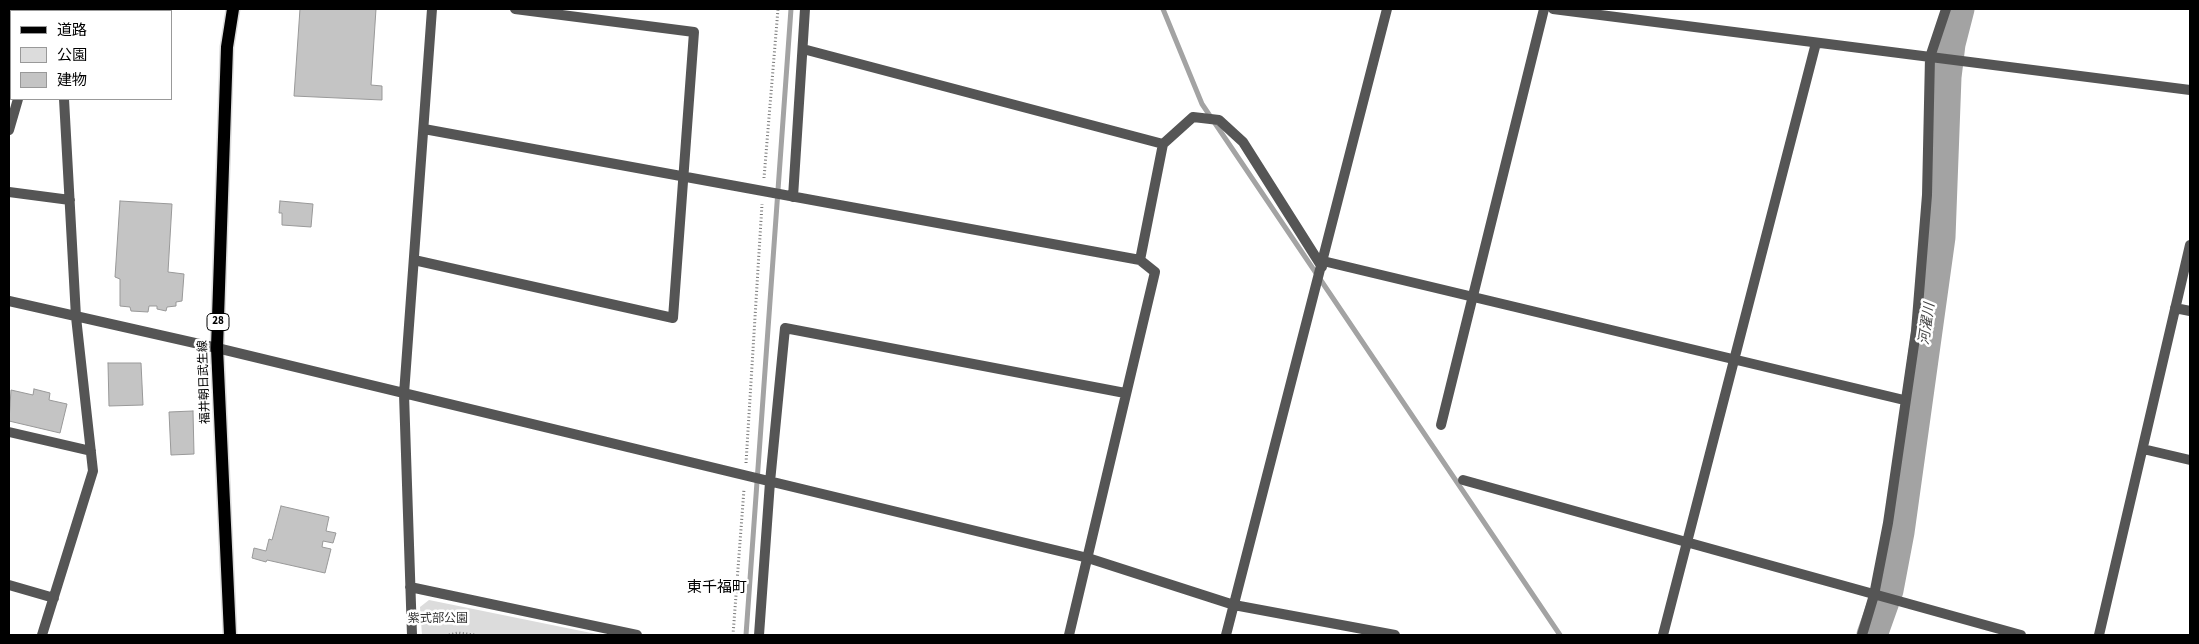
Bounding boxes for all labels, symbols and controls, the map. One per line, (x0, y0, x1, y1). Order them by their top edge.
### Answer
legend (10, 10, 172, 100)
text: 道路 (57, 20, 87, 41)
text: 公園 (57, 45, 87, 66)
text: 建物 (57, 70, 87, 91)
water label: 河濯川 (1917, 302, 1939, 346)
road number: 28 (207, 314, 229, 331)
street label: 福井朝日武生線 (196, 340, 214, 424)
district label: 東千福町 (687, 580, 747, 598)
park label: 紫式部公園 (408, 612, 468, 626)

